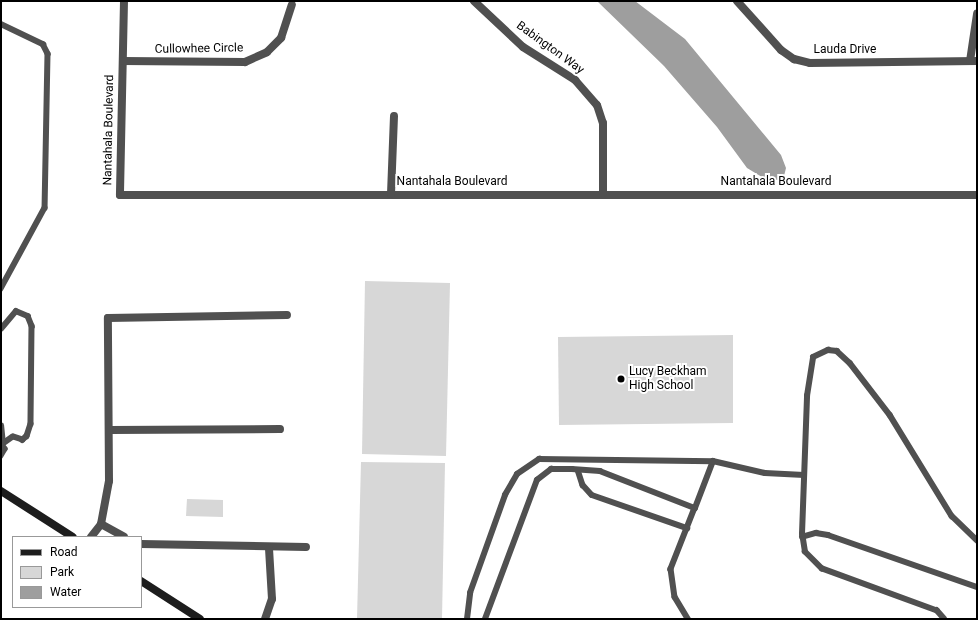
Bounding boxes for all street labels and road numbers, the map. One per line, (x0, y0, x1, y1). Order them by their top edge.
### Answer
street label: Babington Way (513, 19, 587, 77)
street label: Cullowhee Circle (155, 41, 243, 57)
street label: Lauda Drive (814, 43, 876, 57)
street label: Nantahala Boulevard (101, 74, 117, 186)
street label: Nantahala Boulevard (397, 175, 507, 189)
street label: Nantahala Boulevard (721, 175, 831, 189)

